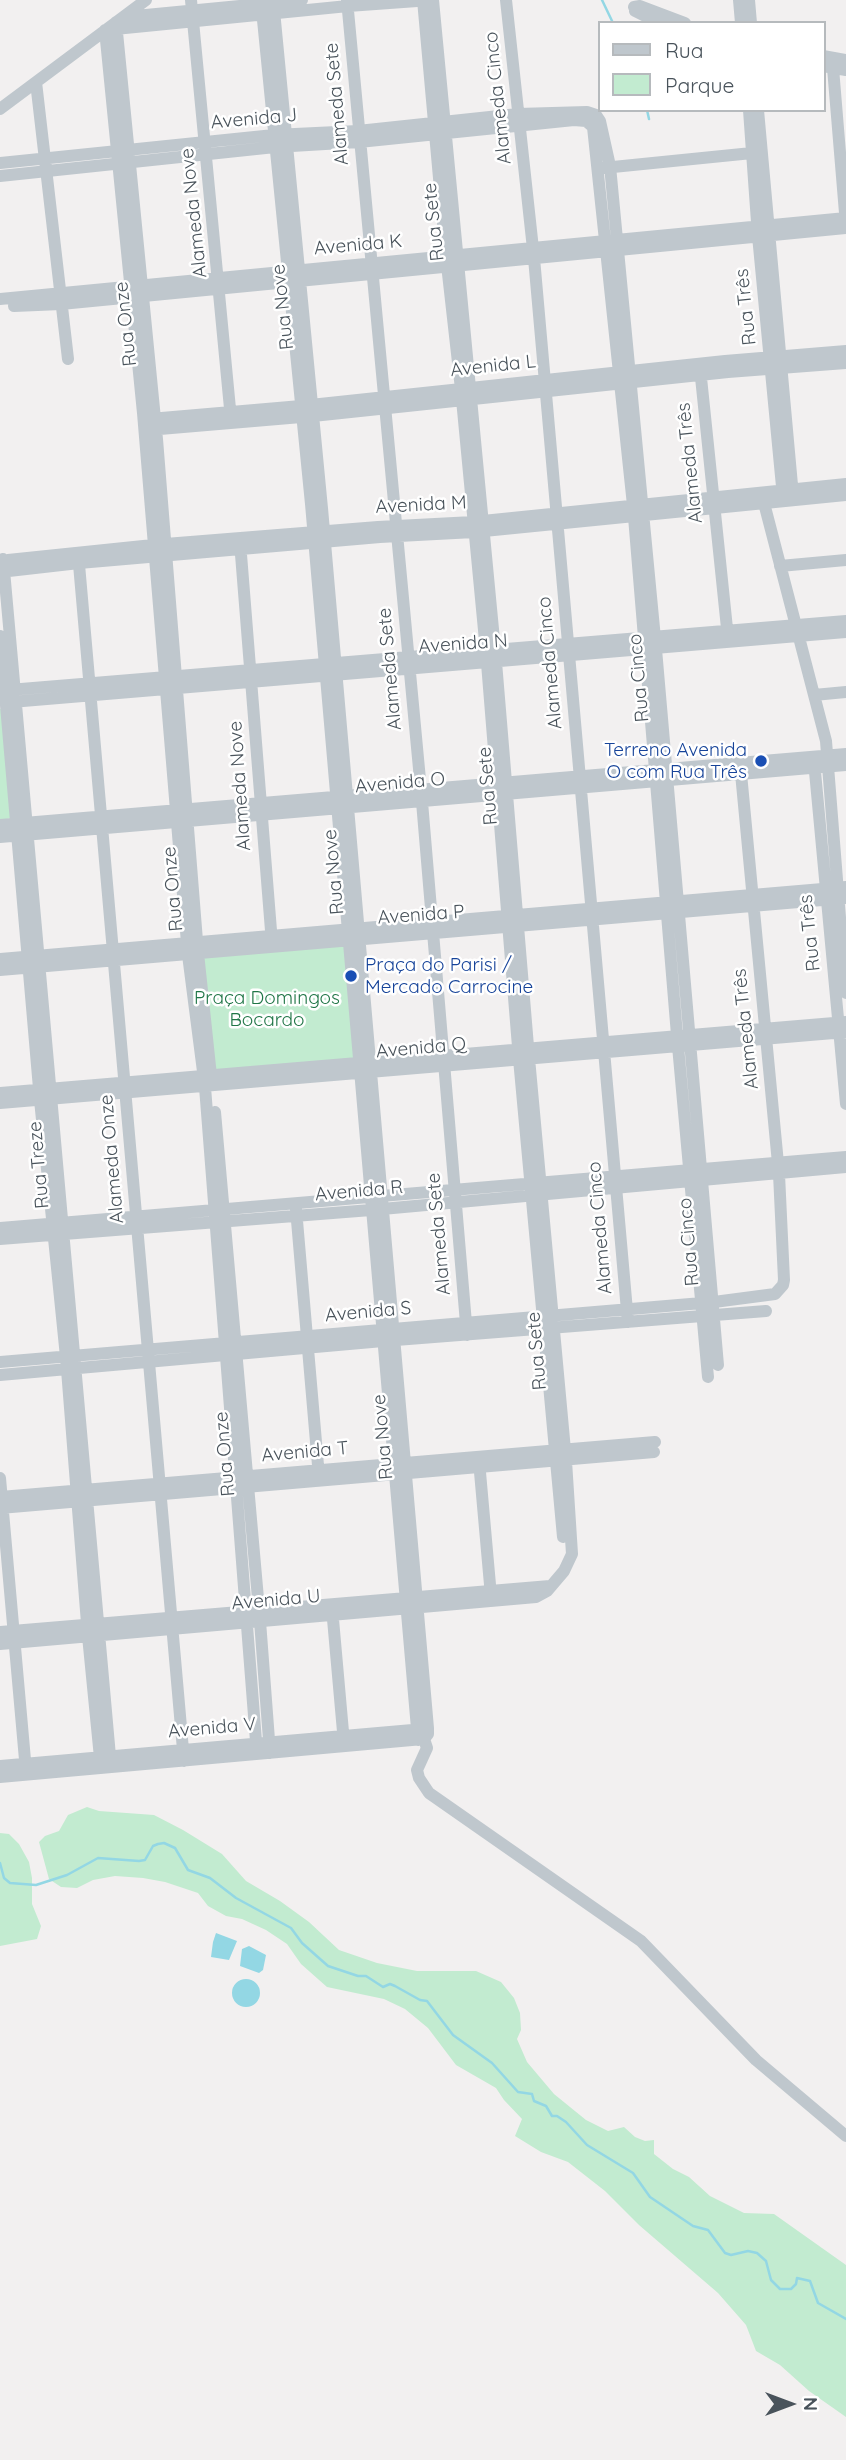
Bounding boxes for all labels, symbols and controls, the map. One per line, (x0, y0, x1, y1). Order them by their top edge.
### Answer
legend (598, 21, 825, 112)
street label: Alameda Cinco (480, 31, 516, 165)
text: Rua (665, 37, 704, 63)
street label: Alameda Sete (320, 42, 354, 166)
text: Parque (665, 72, 734, 98)
street label: Avenida J (210, 104, 298, 134)
street label: Alameda Nove (176, 147, 212, 279)
street label: Rua Sete (419, 182, 449, 262)
street label: Avenida K (313, 230, 403, 260)
street label: Rua Nove (267, 263, 299, 351)
street label: Rua Três (731, 268, 761, 346)
street label: Rua Onze (110, 280, 142, 368)
street label: Avenida L (449, 350, 537, 382)
street label: Alameda Três (672, 401, 708, 525)
street label: Avenida M (375, 491, 467, 519)
street label: Alameda Cinco (533, 596, 567, 730)
street label: Alameda Sete (373, 607, 407, 731)
street label: Avenida N (418, 630, 508, 658)
street label: Rua Cinco (624, 633, 654, 723)
street label: Alameda Nove (224, 720, 256, 852)
place label: Terreno Avenida O com Rua Três (604, 739, 747, 783)
street label: Rua Sete (473, 746, 503, 826)
marker: Terreno Avenida O com Rua Três (753, 753, 769, 769)
street label: Avenida O (354, 768, 446, 798)
street label: Rua Nove (319, 828, 349, 916)
street label: Rua Onze (158, 846, 188, 932)
street label: Rua Três (795, 894, 825, 972)
street label: Avenida P (377, 901, 465, 929)
place label: Praça do Parisi / Mercado Carrocine (365, 954, 533, 998)
street label: Alameda Três (728, 967, 764, 1091)
marker: Praça do Parisi / Mercado Carrocine (343, 968, 359, 984)
park label: Praça Domingos Bocardo (194, 987, 340, 1031)
street label: Avenida Q (375, 1033, 467, 1063)
street label: Alameda Onze (95, 1093, 129, 1225)
street label: Rua Treze (24, 1120, 54, 1210)
street label: Alameda Cinco (583, 1161, 617, 1295)
street label: Alameda Sete (422, 1172, 456, 1296)
street label: Avenida R (314, 1176, 404, 1206)
street label: Rua Cinco (674, 1197, 704, 1287)
street label: Avenida S (324, 1297, 412, 1327)
street label: Rua Sete (522, 1311, 552, 1391)
street label: Rua Nove (368, 1393, 398, 1481)
street label: Rua Onze (210, 1411, 240, 1497)
street label: Avenida T (261, 1437, 349, 1467)
street label: Avenida U (231, 1585, 321, 1615)
street label: Avenida V (167, 1713, 257, 1743)
north arrow (755, 2369, 825, 2439)
text: N (799, 2397, 823, 2411)

